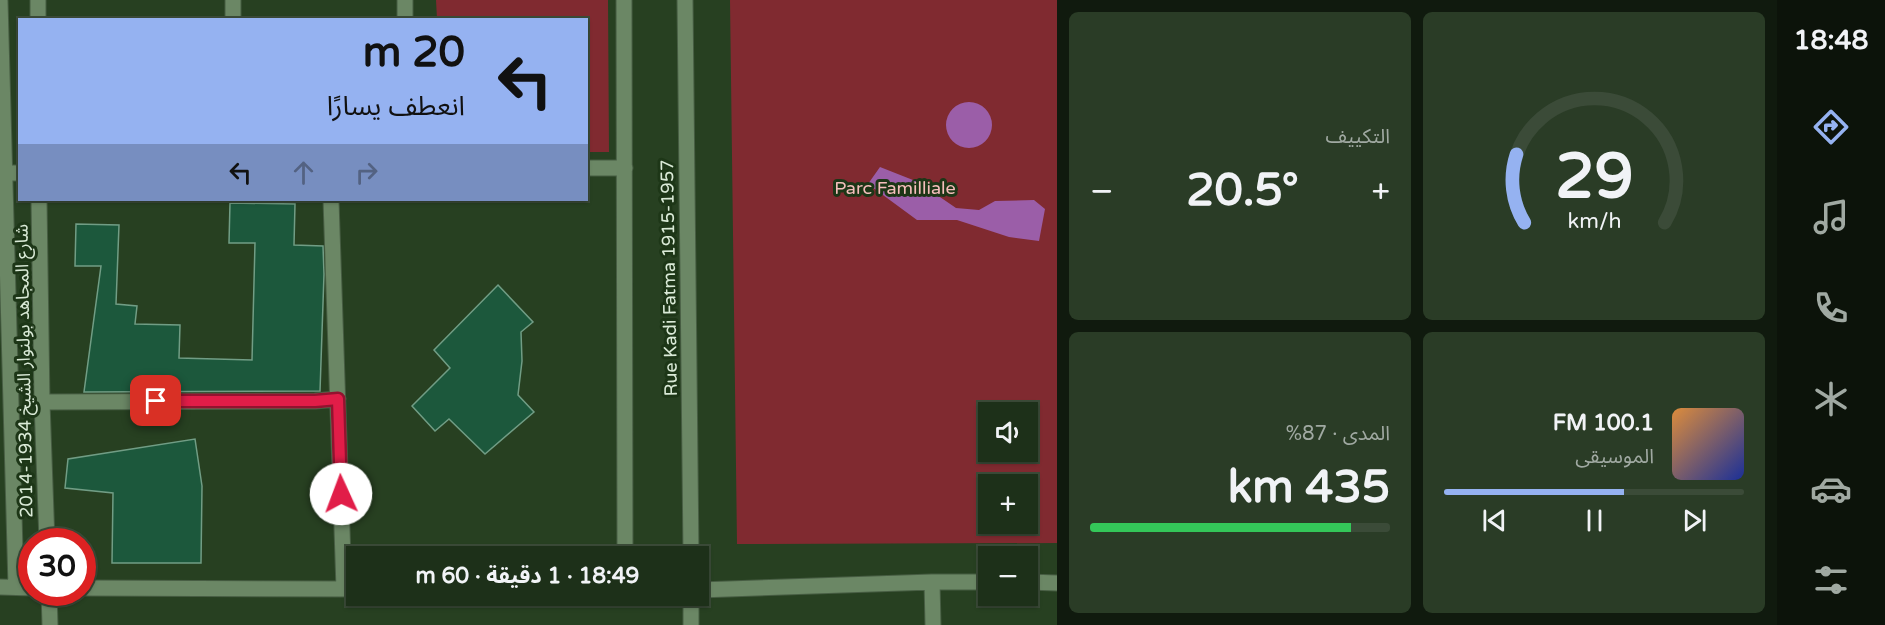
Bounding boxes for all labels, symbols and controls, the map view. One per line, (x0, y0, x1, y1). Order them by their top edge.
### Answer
text: 18:48 (1794, 24, 1868, 57)
text: 20 m (363, 27, 465, 78)
icon: left (486, 42, 564, 120)
text: انعطف يسارًا (327, 90, 465, 123)
icon: directions (1810, 106, 1852, 148)
text: التكييف (1326, 125, 1390, 149)
text: 29 (1555, 140, 1633, 215)
icon: left (224, 156, 257, 189)
icon: ahead (287, 156, 320, 189)
icon: right (350, 156, 383, 189)
street label: Rue Kadi Fatma 1915-1957 (656, 159, 682, 397)
text: 20.5° (1186, 164, 1299, 218)
text: − (1090, 172, 1114, 211)
text: + (1371, 172, 1390, 211)
park label: Parc Familliale (834, 177, 956, 199)
icon: music (1810, 196, 1852, 238)
text: km/h (1567, 208, 1621, 234)
street label: شارع المجاهد بولنوار الشيخ 1934-2014 (10, 224, 41, 518)
icon: phone (1810, 287, 1852, 329)
pin (130, 375, 181, 426)
icon: climate (1810, 378, 1852, 420)
icon: arrive (139, 384, 172, 417)
map controls (978, 402, 1038, 606)
button: sound (978, 402, 1038, 462)
text: 100.1 FM (1553, 410, 1654, 436)
text: المدى · 87% (1286, 422, 1390, 446)
text: الموسيقى (1575, 445, 1654, 469)
text: 435 km (1228, 461, 1390, 515)
position arrow (309, 462, 373, 526)
icon: car (1810, 468, 1852, 510)
button: + (978, 474, 1038, 534)
icon: previous (1478, 504, 1511, 537)
icon: pause (1578, 504, 1611, 537)
icon: next (1678, 504, 1711, 537)
speed limit sign: 30 (18, 528, 96, 606)
button: − (978, 546, 1038, 606)
icon: filters (1810, 559, 1852, 601)
text: 18:49 · 1 دقيقة · 60 m (416, 563, 639, 589)

